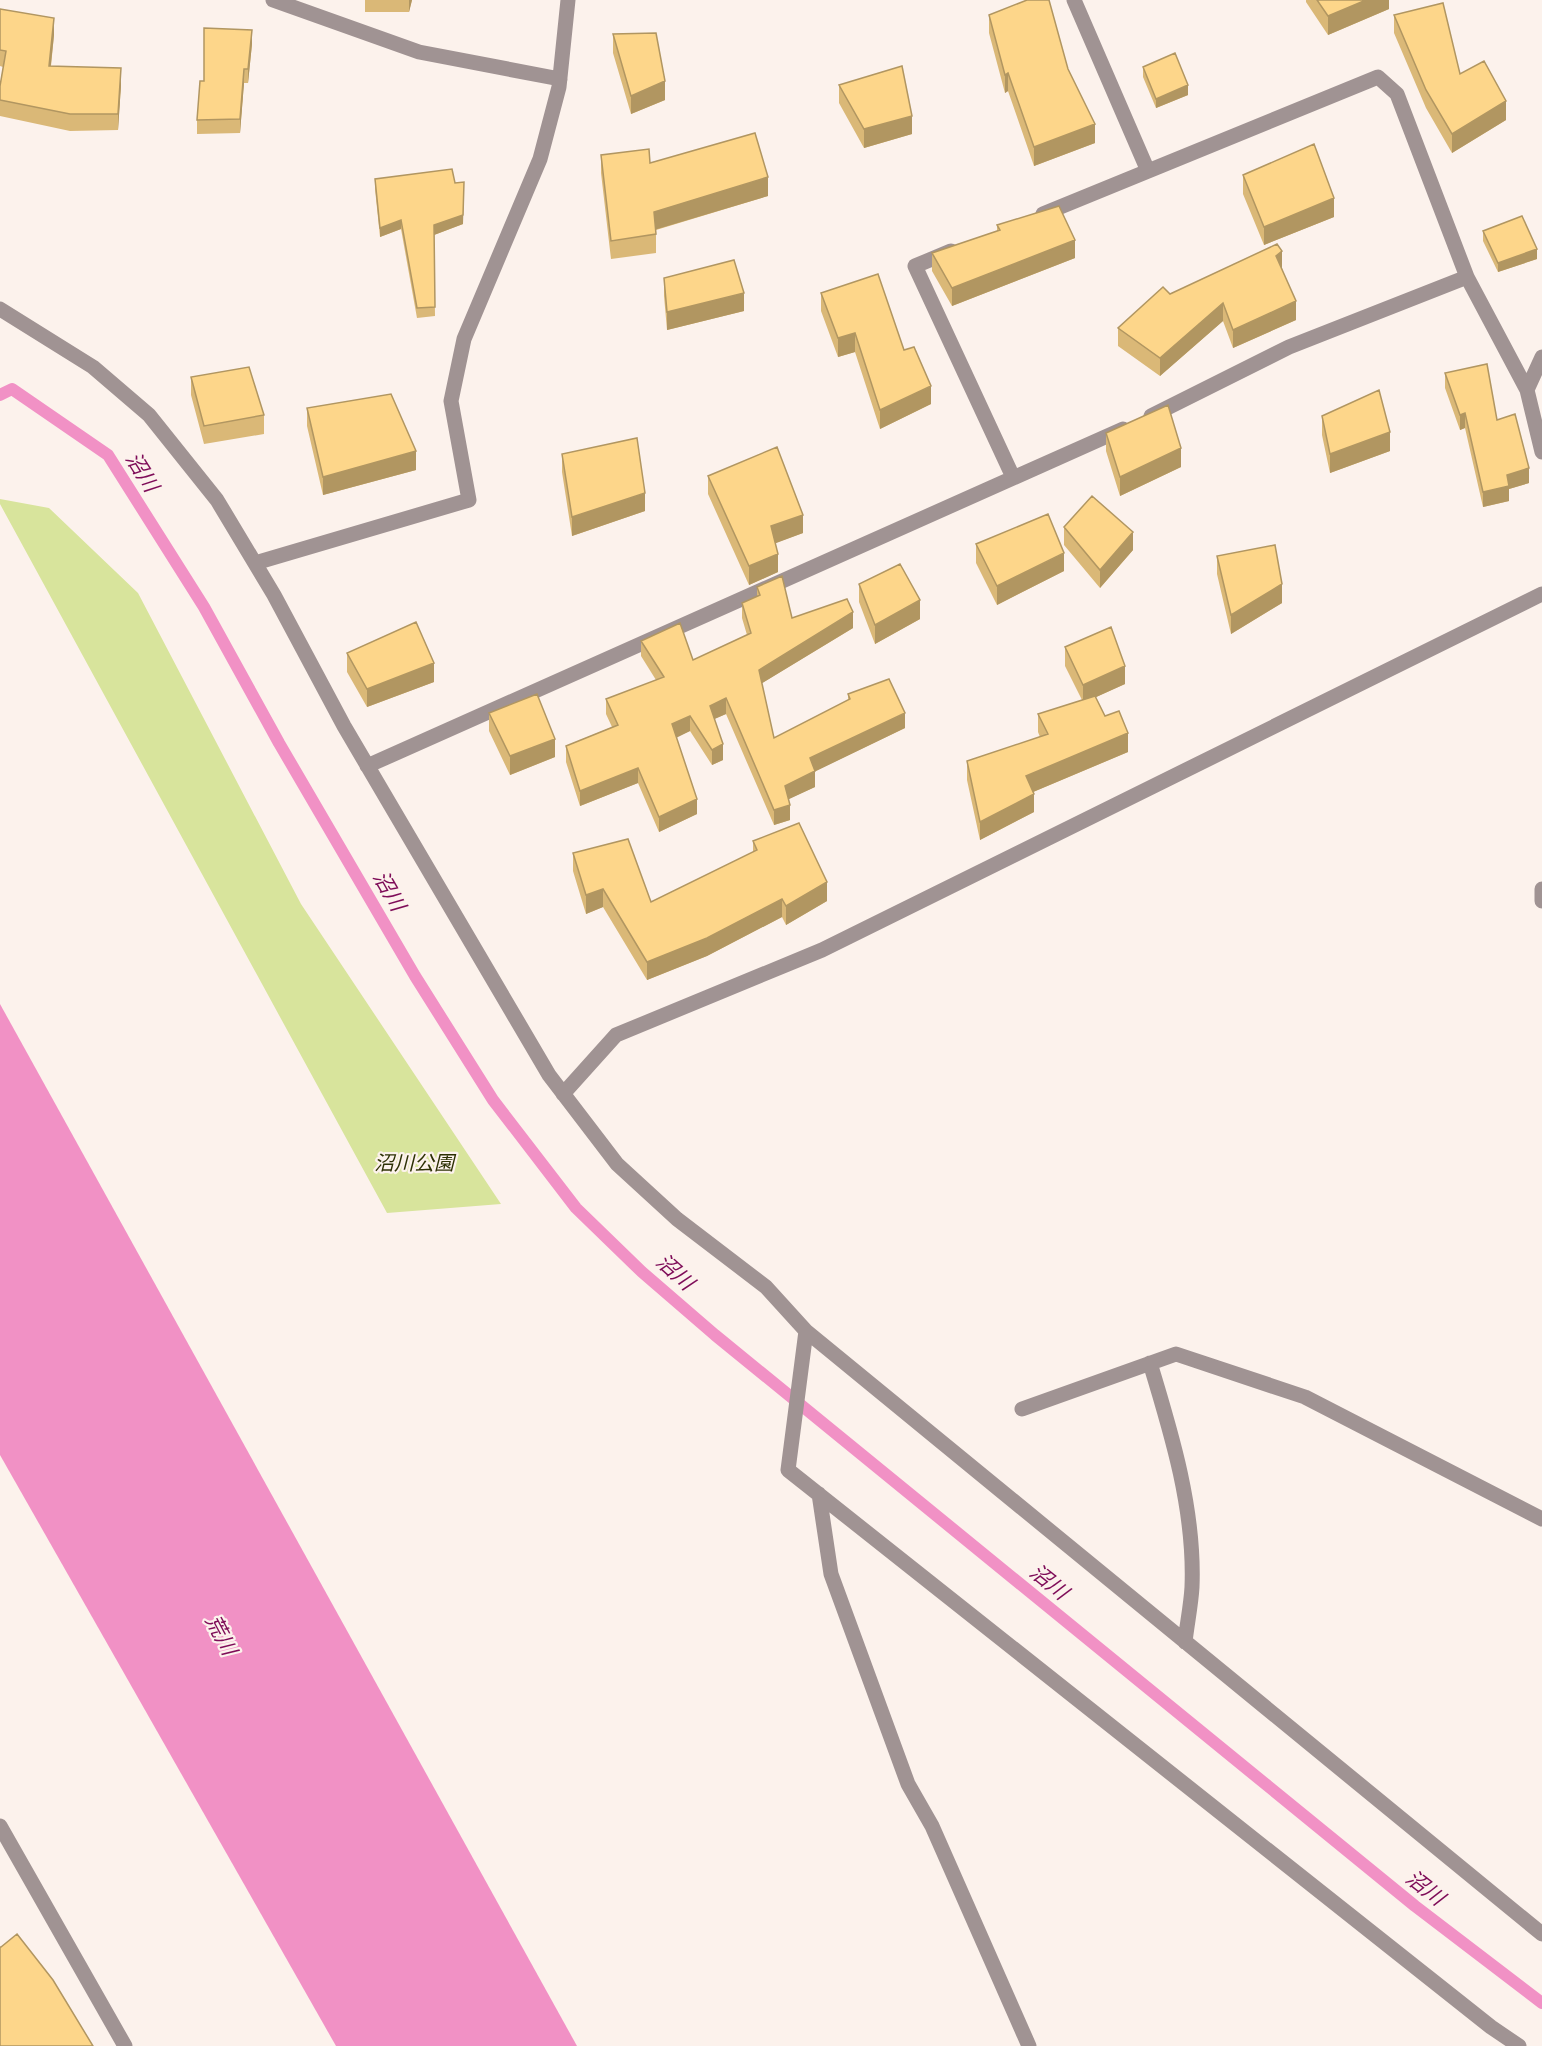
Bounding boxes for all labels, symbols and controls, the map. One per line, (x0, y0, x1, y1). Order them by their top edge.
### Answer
water label: 沼川 (121, 448, 164, 498)
water label: 沼川 (368, 867, 411, 917)
park label: 沼川公園 (374, 1152, 457, 1174)
water label: 沼川 (651, 1249, 700, 1296)
water label: 沼川 (1025, 1559, 1074, 1606)
water label: 荒川 (201, 1611, 242, 1661)
water label: 沼川 (1401, 1866, 1451, 1912)

